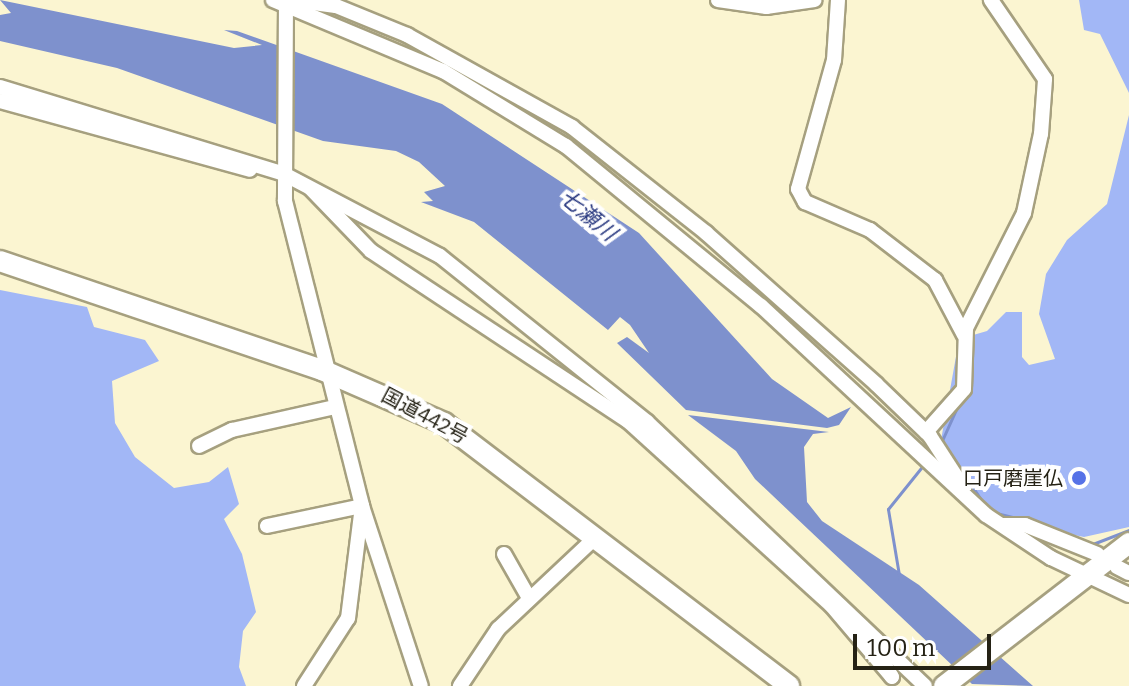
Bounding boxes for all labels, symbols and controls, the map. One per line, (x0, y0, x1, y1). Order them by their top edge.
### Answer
water label: 七瀬川 (554, 184, 622, 246)
street label: 国道442号 (378, 383, 472, 449)
place label: 口戸磨崖仏 (963, 466, 1063, 490)
marker: 口戸磨崖仏 (1070, 469, 1088, 487)
scale bar (857, 618, 995, 668)
text: 100 m (867, 634, 935, 662)

